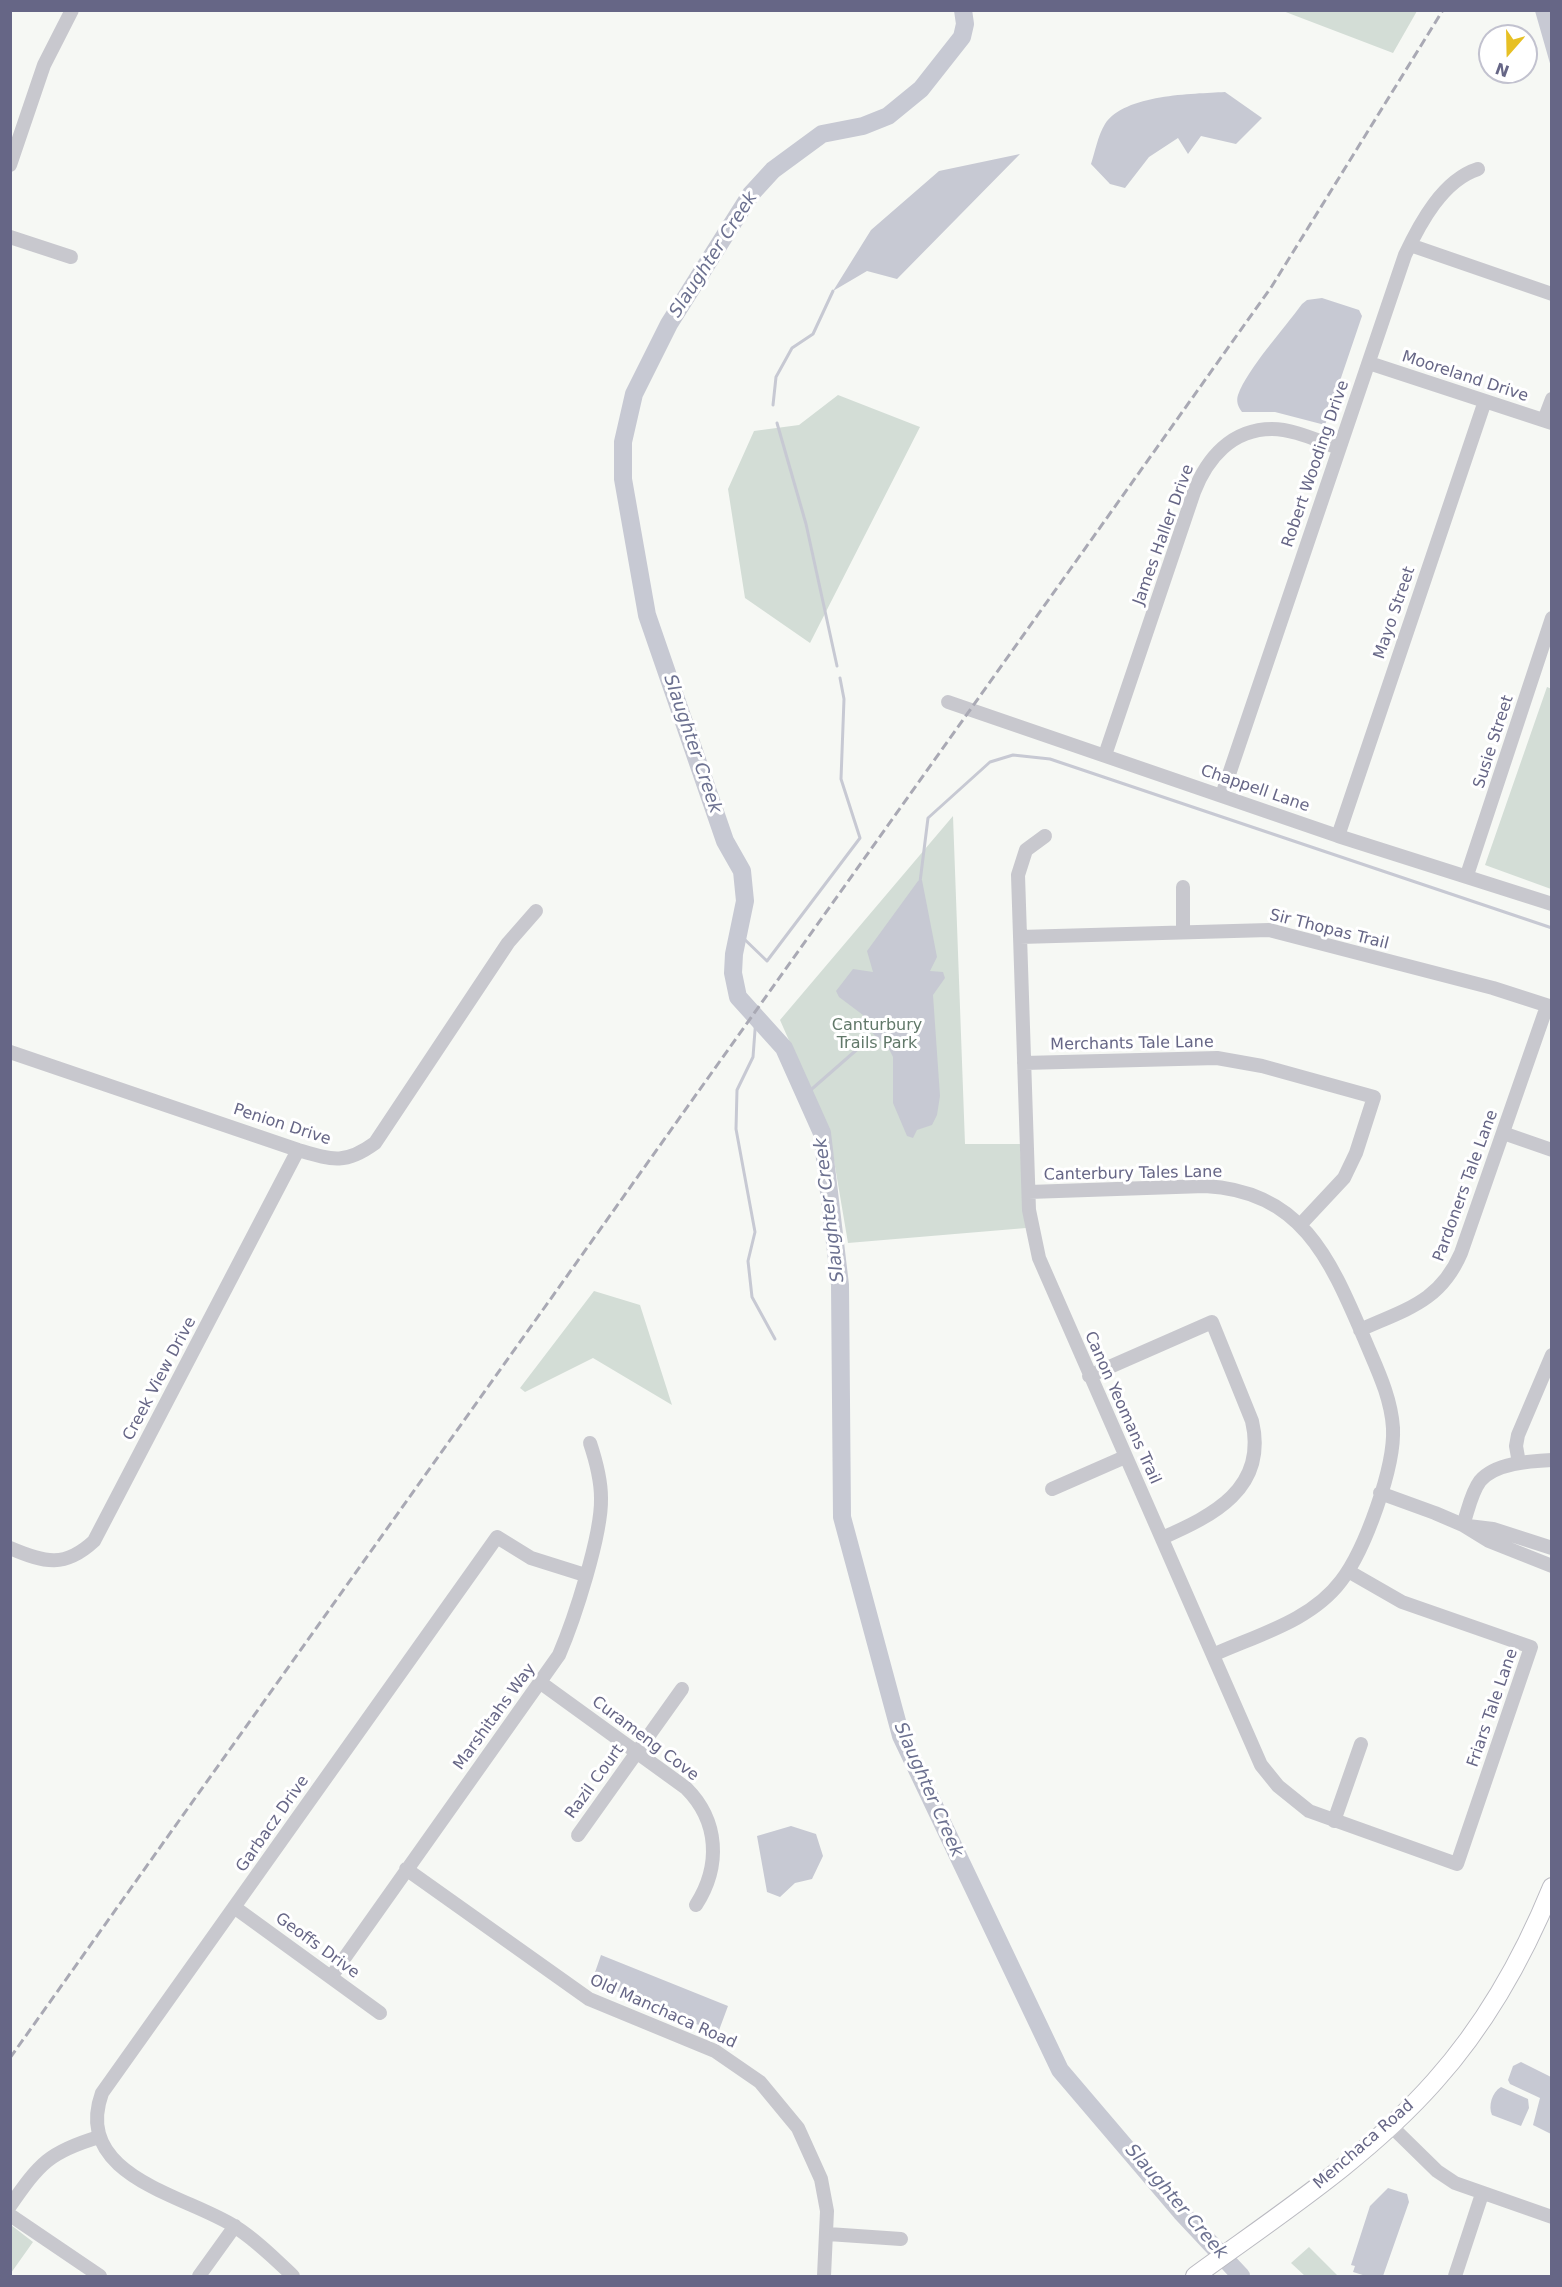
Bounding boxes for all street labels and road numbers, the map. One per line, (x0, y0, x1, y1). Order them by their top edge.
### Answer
street label: Mooreland Drive (1399, 348, 1531, 406)
street label: Robert Wooding Drive (1278, 378, 1354, 550)
street label: James Haller Drive (1130, 462, 1198, 608)
street label: Mayo Street (1370, 564, 1420, 662)
street label: Susie Street (1470, 693, 1518, 791)
street label: Chappell Lane (1198, 761, 1312, 817)
street label: Sir Thopas Trail (1267, 906, 1391, 954)
street label: Merchants Tale Lane (1050, 1033, 1214, 1055)
street label: Penion Drive (231, 1100, 333, 1150)
street label: Pardoners Tale Lane (1430, 1108, 1502, 1264)
street label: Canterbury Tales Lane (1044, 1163, 1222, 1185)
street label: Creek View Drive (119, 1314, 201, 1444)
street label: Canon Yeomans Trail (1080, 1329, 1164, 1487)
street label: Friars Tale Lane (1464, 1646, 1522, 1770)
street label: Marshitahs Way (450, 1660, 540, 1774)
street label: Curameng Cove (588, 1693, 702, 1785)
street label: Razil Court (562, 1741, 628, 1823)
street label: Garbacz Drive (233, 1772, 313, 1876)
street label: Geoffs Drive (271, 1909, 363, 1983)
street label: Old Manchaca Road (587, 1971, 739, 2053)
street label: Menchaca Road (1310, 2096, 1418, 2194)

